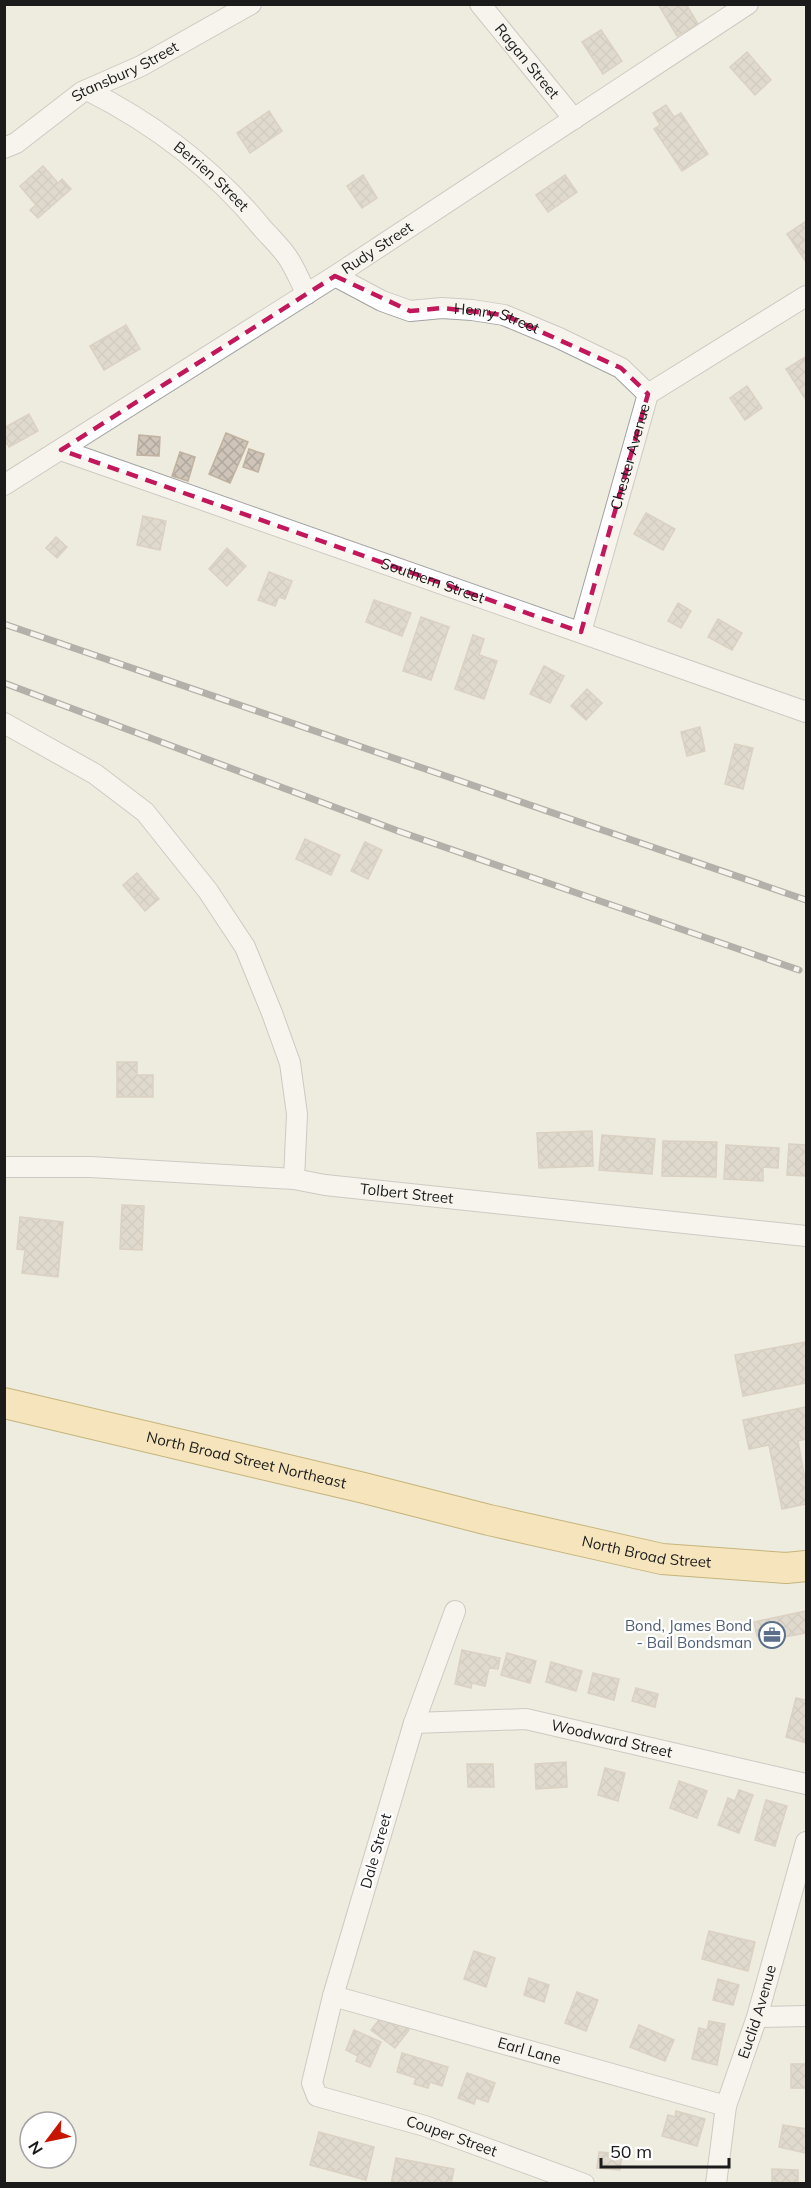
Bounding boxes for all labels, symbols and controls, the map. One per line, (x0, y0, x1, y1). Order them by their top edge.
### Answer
street label: Ragan Street (491, 19, 564, 102)
street label: Stansbury Street (67, 37, 182, 106)
street label: Berrien Street (170, 137, 253, 215)
street label: Rudy Street (338, 217, 416, 278)
street label: Henry Street (453, 299, 542, 338)
street label: Chester Avenue (606, 401, 654, 512)
street label: Southern Street (378, 553, 487, 607)
street label: Tolbert Street (359, 1179, 454, 1208)
street label: North Broad Street Northeast (145, 1427, 348, 1492)
street label: North Broad Street (580, 1531, 712, 1572)
place label: Bond, James Bond - Bail Bondsman (625, 1616, 752, 1652)
office icon: Bond, James Bond - Bail Bondsman (757, 1620, 787, 1650)
street label: Woodward Street (549, 1715, 674, 1762)
street label: Dale Street (356, 1811, 395, 1891)
street label: Euclid Avenue (733, 1963, 780, 2061)
street label: Earl Lane (496, 2033, 563, 2068)
north arrow (18, 2110, 78, 2170)
street label: Couper Street (404, 2111, 500, 2160)
scale bar (601, 2131, 728, 2169)
text: N (24, 2138, 47, 2158)
text: 50 m (610, 2140, 652, 2163)

